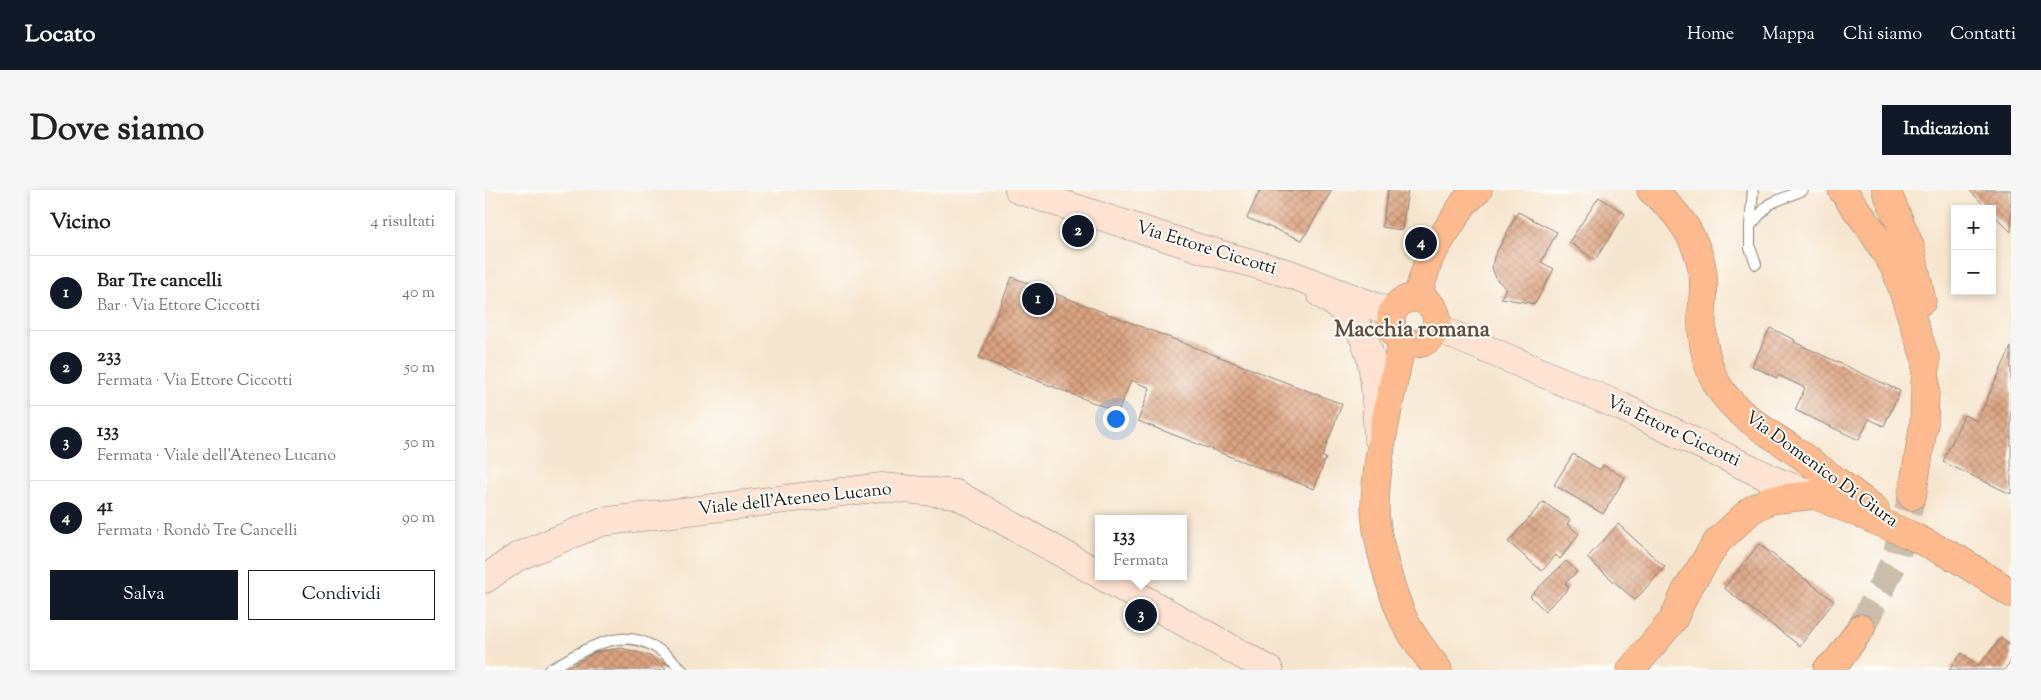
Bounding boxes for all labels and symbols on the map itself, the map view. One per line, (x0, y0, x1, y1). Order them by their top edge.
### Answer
pin: 2 (1062, 212, 1094, 250)
street label: Via Ettore Ciccotti (1133, 215, 1279, 283)
pin: 4 (1405, 224, 1437, 262)
pin: 1 (1022, 280, 1054, 318)
district label: Macchia romana (1334, 315, 1491, 347)
street label: Via Ettore Ciccotti (1602, 389, 1744, 475)
street label: Via Domenico Di Giura (1739, 405, 1903, 535)
your location (1103, 406, 1129, 432)
street label: Viale dell'Ateneo Lucano (697, 477, 893, 523)
pin: 3 (1125, 596, 1157, 634)

